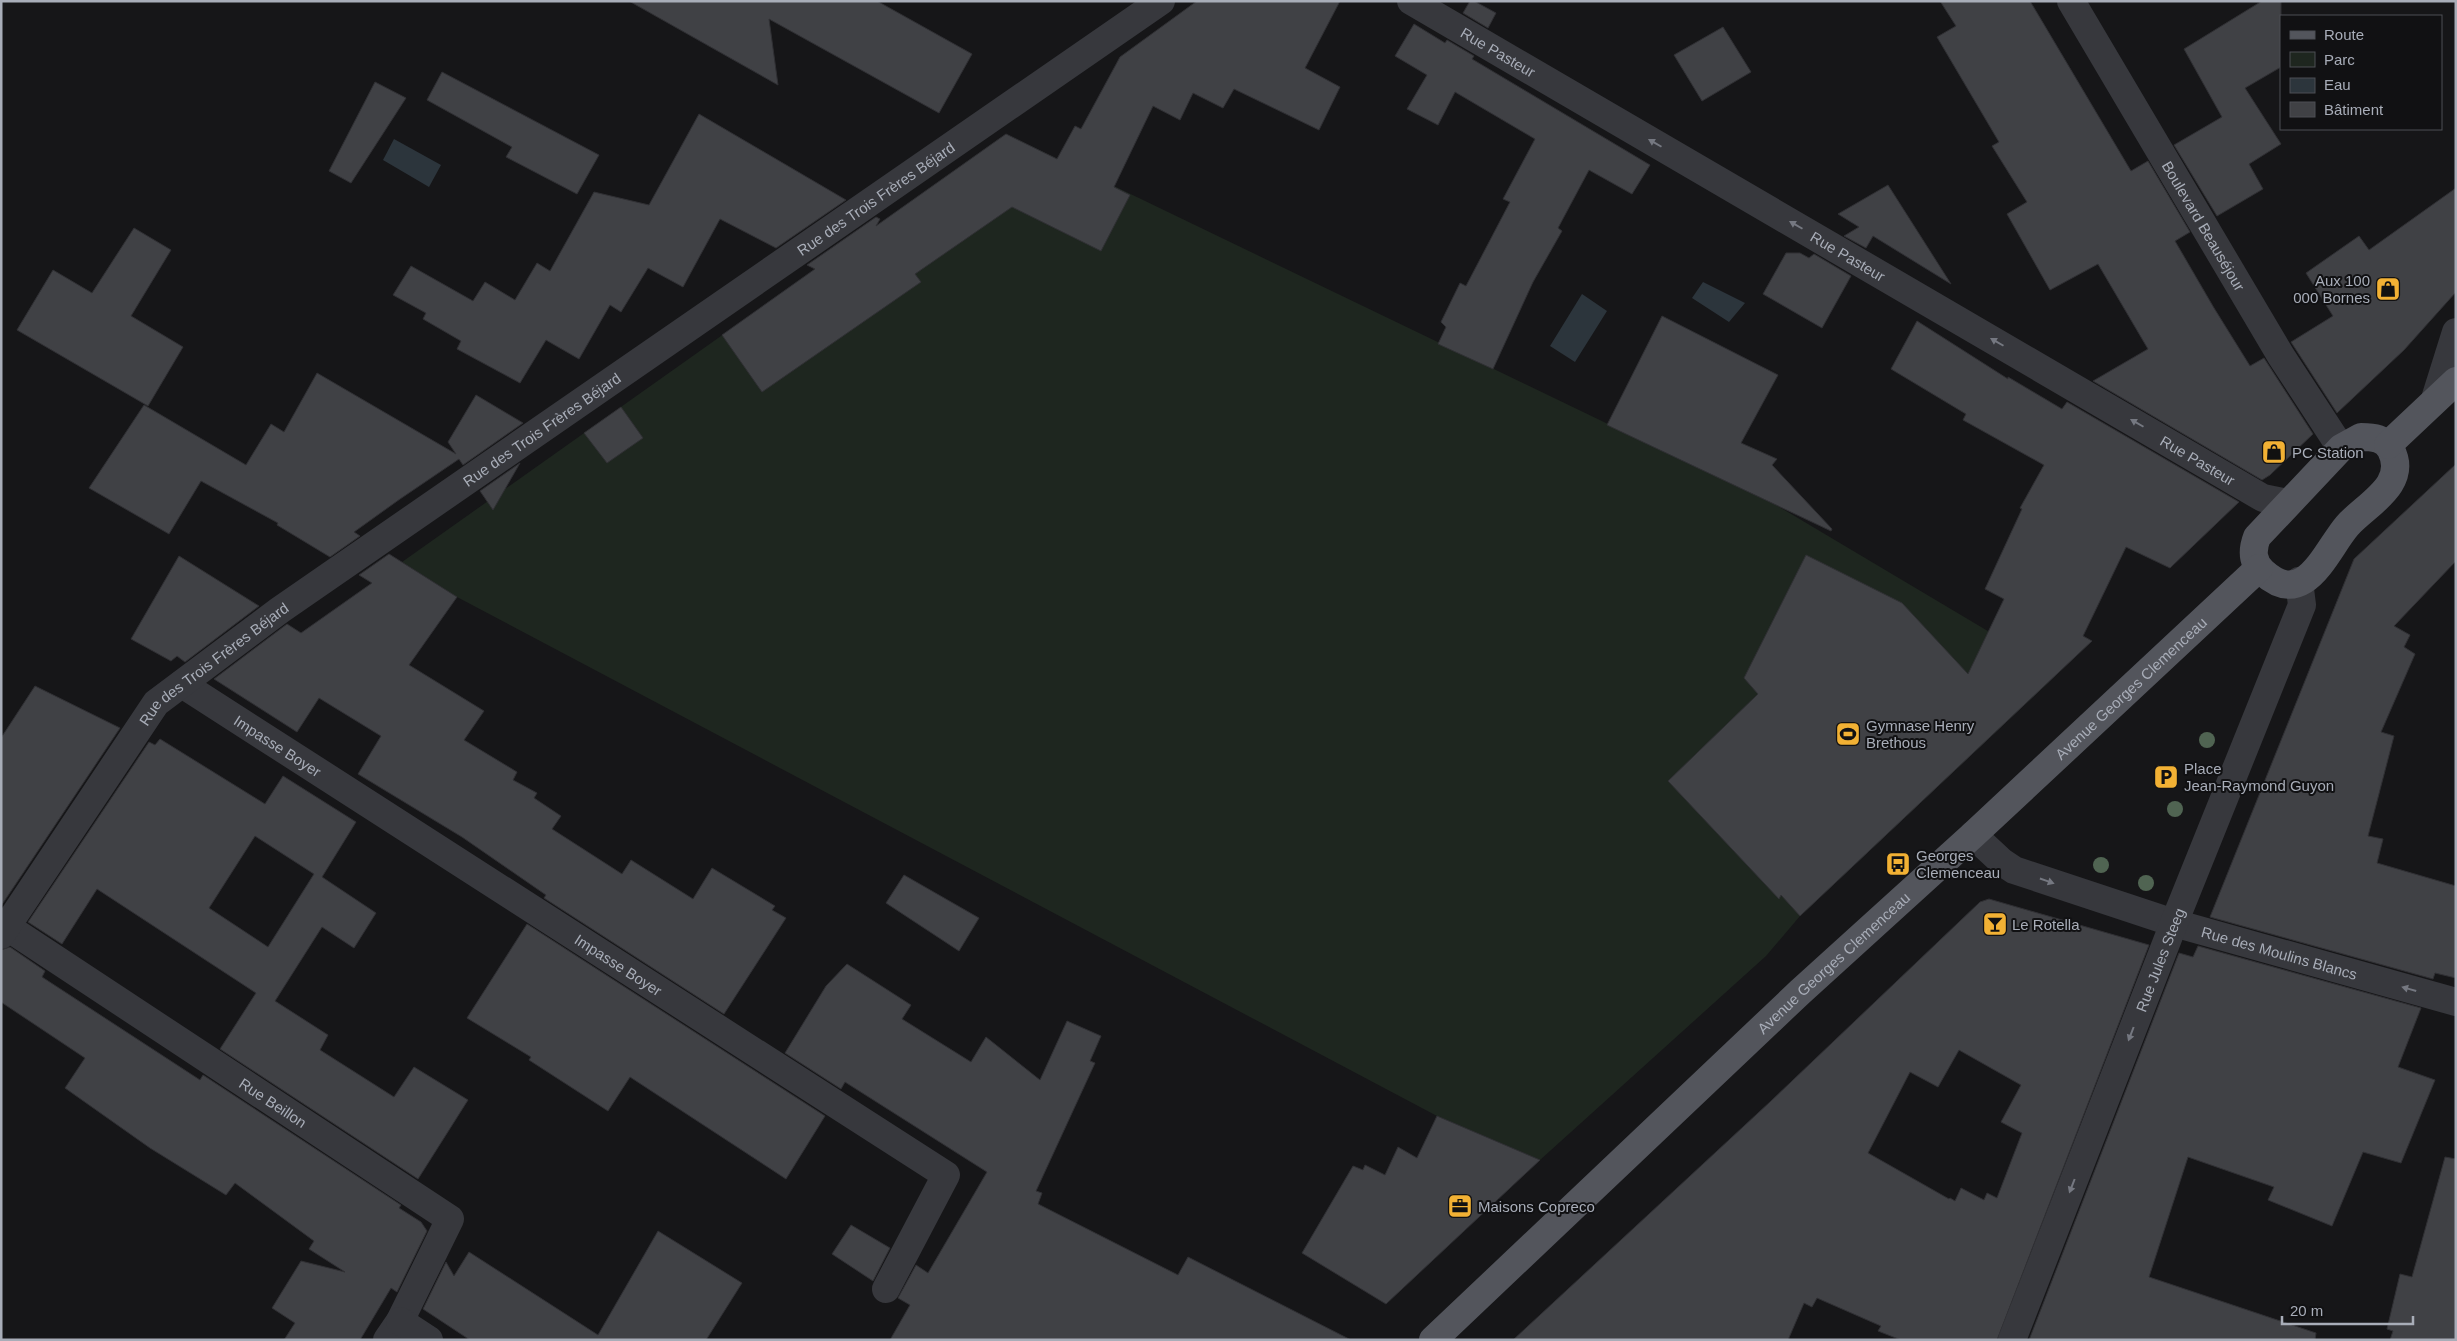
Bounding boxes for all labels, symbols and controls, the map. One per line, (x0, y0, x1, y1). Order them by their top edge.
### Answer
legend (2280, 15, 2442, 130)
street label: Rue Pasteur (1458, 24, 1539, 80)
text: Route (2324, 26, 2364, 43)
text: Parc (2324, 51, 2355, 68)
text: Eau (2324, 76, 2351, 93)
text: Bâtiment (2324, 101, 2384, 118)
street label: Rue des Trois Frères Béjard (794, 138, 958, 259)
one-way arrow (1649, 139, 1662, 148)
street label: Boulevard Beauséjour (2159, 158, 2249, 294)
one-way arrow (1788, 221, 1803, 229)
street label: Rue Pasteur (1808, 228, 1888, 284)
place label: Aux 100 000 Bornes (2293, 272, 2370, 306)
shop icon: Aux 100 000 Bornes (2375, 276, 2401, 302)
one-way arrow (1990, 337, 2003, 346)
street label: Rue des Trois Frères Béjard (460, 369, 624, 490)
one-way arrow (2131, 419, 2144, 428)
street label: Rue Pasteur (2158, 432, 2238, 488)
shop icon: PC Station (2261, 439, 2287, 465)
place label: PC Station (2292, 444, 2364, 461)
street label: Rue des Trois Frères Béjard (135, 599, 291, 728)
street label: Avenue Georges Clemenceau (2051, 613, 2210, 763)
street label: Impasse Boyer (231, 711, 325, 780)
place label: Gymnase Henry Brethous (1866, 717, 1975, 751)
sports icon: Gymnase Henry Brethous (1835, 721, 1861, 747)
place label: Place Jean-Raymond Guyon (2184, 760, 2334, 794)
parking icon: Place Jean-Raymond Guyon (2153, 764, 2179, 790)
place label: Georges Clemenceau (1916, 847, 2000, 881)
bus stop icon: Georges Clemenceau (1885, 851, 1911, 877)
one-way arrow (2039, 878, 2054, 885)
street label: Avenue Georges Clemenceau (1753, 889, 1913, 1037)
street label: Rue Jules Steeg (2132, 905, 2188, 1014)
bar icon: Le Rotella (1982, 911, 2008, 937)
place label: Le Rotella (2012, 916, 2080, 933)
street label: Rue des Moulins Blancs (2200, 923, 2359, 982)
street label: Impasse Boyer (572, 930, 665, 999)
one-way arrow (2401, 985, 2416, 993)
one-way arrow (2126, 1027, 2134, 1041)
street label: Rue Beillon (236, 1074, 310, 1131)
one-way arrow (2067, 1178, 2075, 1193)
office icon: Maisons Copreco (1447, 1193, 1473, 1219)
place label: Maisons Copreco (1478, 1198, 1595, 1215)
scale bar (2282, 1294, 2413, 1326)
text: 20 m (2290, 1302, 2323, 1319)

